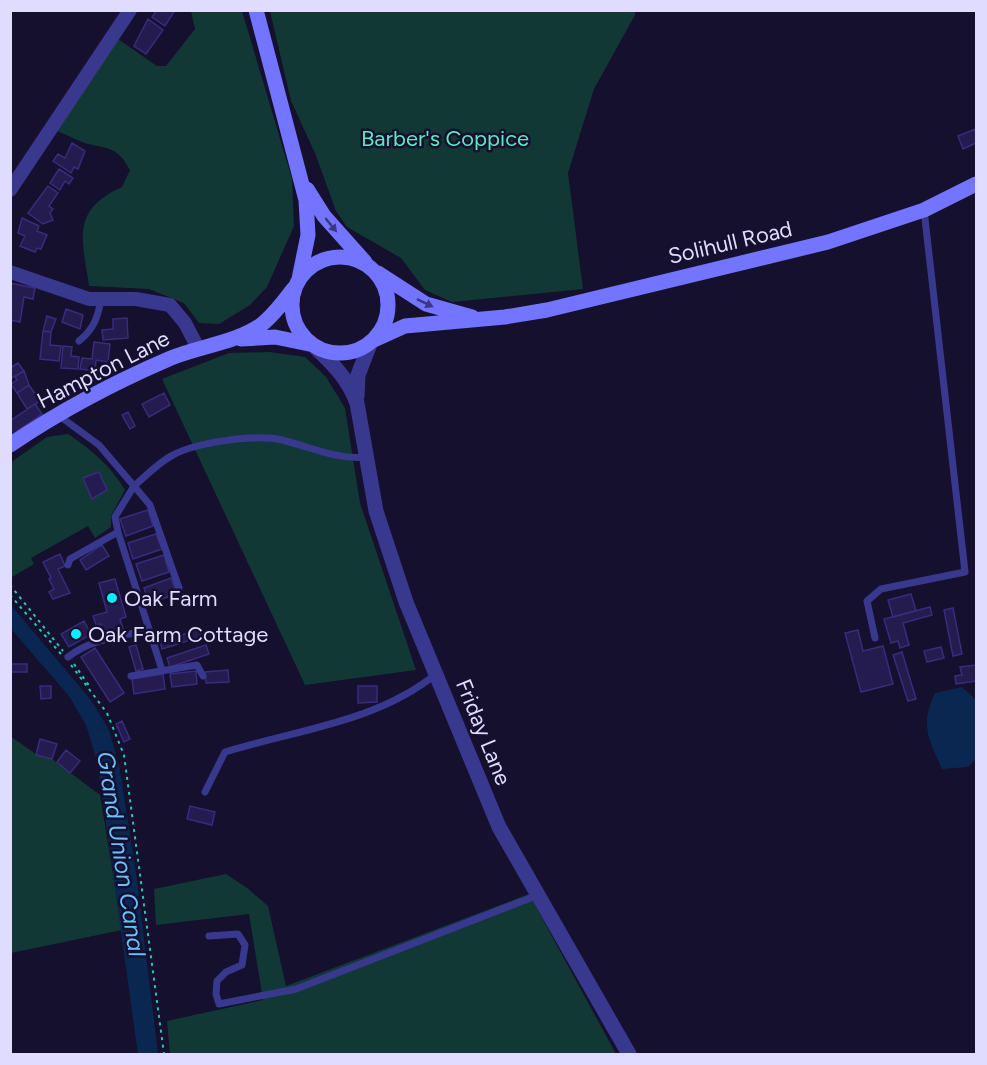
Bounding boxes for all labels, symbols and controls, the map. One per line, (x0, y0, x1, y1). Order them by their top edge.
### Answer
park label: Barber's Coppice (361, 125, 529, 152)
street label: Solihull Road (665, 215, 795, 270)
one-way arrow (324, 217, 337, 232)
one-way arrow (416, 298, 433, 307)
street label: Hampton Lane (32, 324, 174, 414)
place label: Oak Farm (124, 585, 218, 612)
marker: Oak Farm (105, 591, 119, 605)
place label: Oak Farm Cottage (88, 621, 268, 648)
marker: Oak Farm Cottage (69, 627, 83, 641)
street label: Friday Lane (450, 675, 517, 789)
water label: Grand Union Canal (91, 749, 152, 959)

